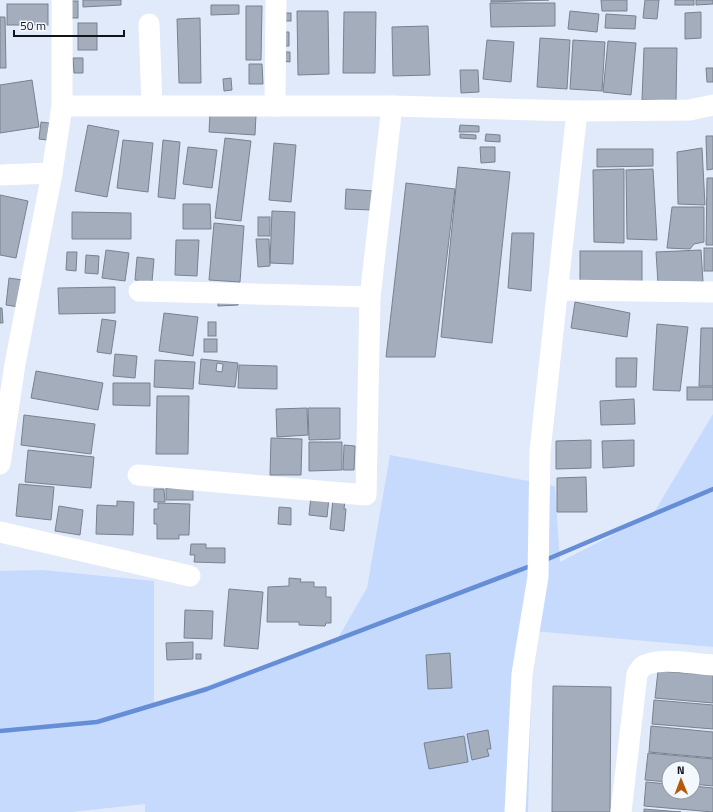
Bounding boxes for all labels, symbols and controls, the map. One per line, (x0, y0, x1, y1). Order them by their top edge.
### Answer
scale bar (14, 12, 124, 38)
text: 50 m (20, 16, 46, 35)
north arrow (661, 760, 701, 800)
text: N (677, 762, 685, 778)

